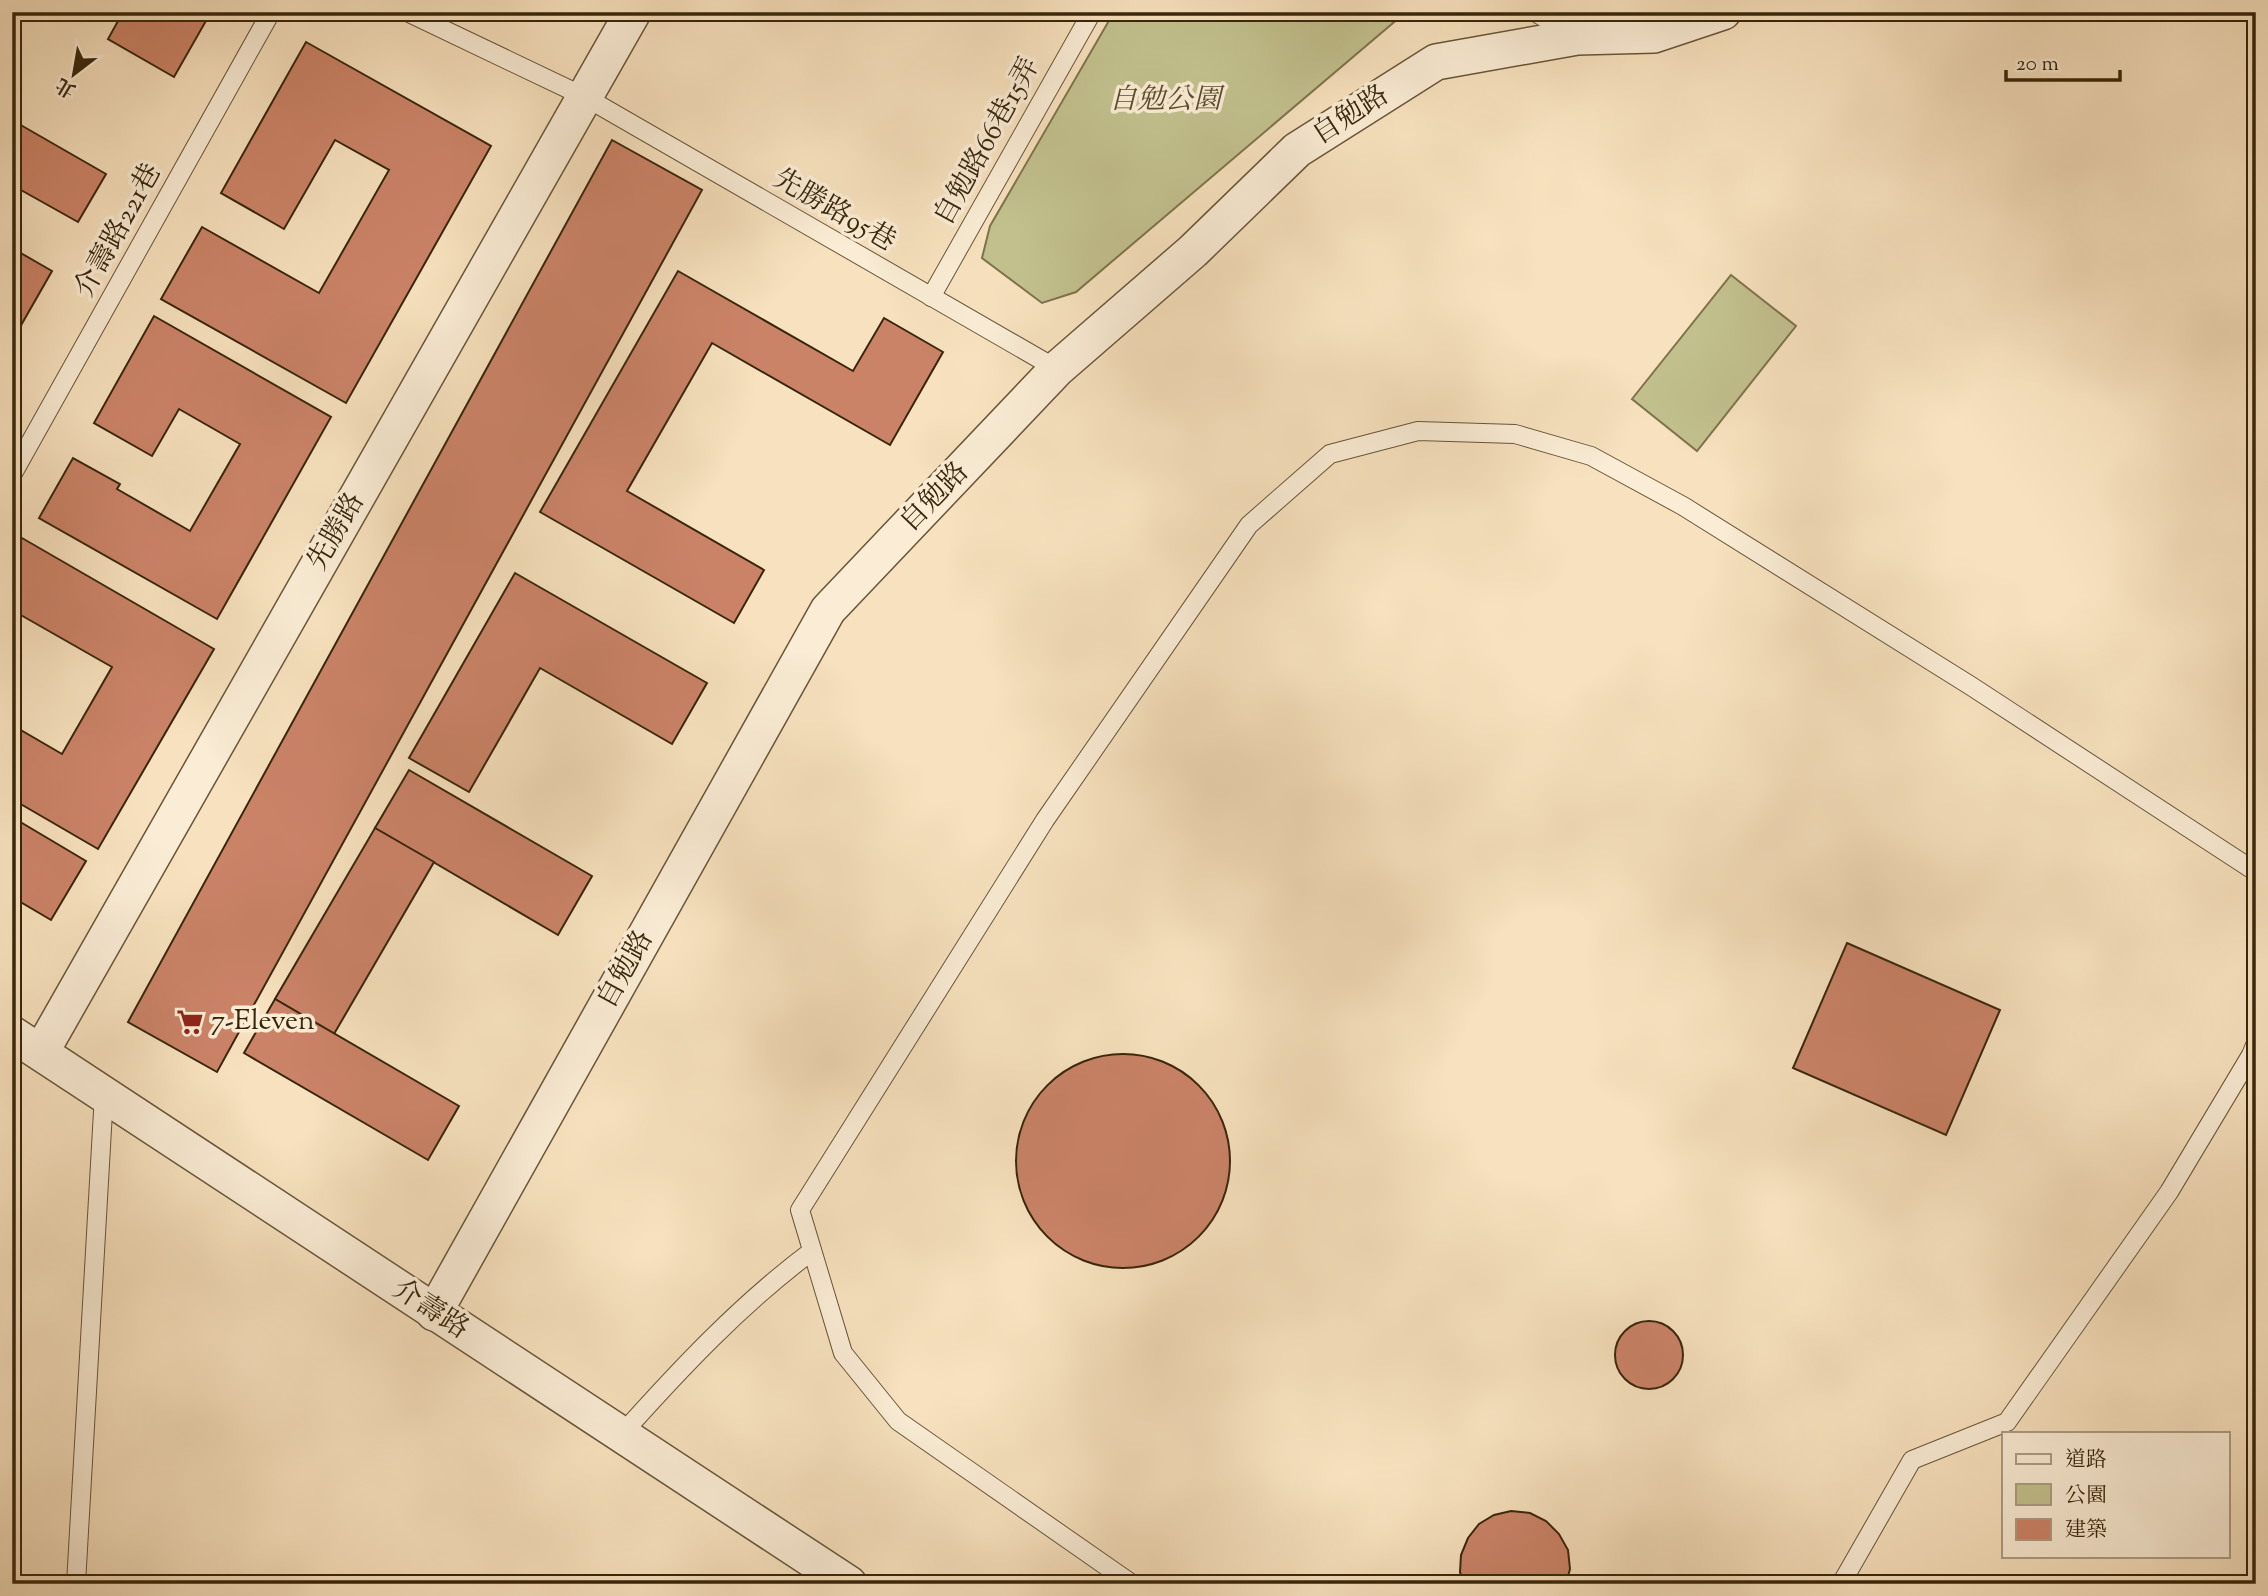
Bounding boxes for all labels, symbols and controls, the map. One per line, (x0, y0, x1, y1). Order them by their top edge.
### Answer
north arrow (38, 38, 108, 108)
scale bar (2006, 38, 2119, 82)
text: 20 m (2016, 50, 2059, 80)
street label: 自勉路66巷15弄 (925, 51, 1051, 233)
text: 北 (51, 70, 82, 103)
street label: 自勉路 (1305, 76, 1397, 156)
park label: 自勉公園 (1109, 81, 1225, 121)
street label: 介壽路221巷 (66, 157, 172, 305)
street label: 先勝路95巷 (765, 160, 903, 262)
street label: 自勉路 (891, 454, 979, 542)
street label: 先勝路 (299, 486, 375, 578)
street label: 自勉路 (588, 924, 664, 1016)
place label: 7-Eleven (211, 1002, 315, 1042)
supermarket icon: 7-Eleven (175, 1007, 205, 1037)
street label: 介壽路 (384, 1270, 476, 1350)
legend (2002, 1432, 2230, 1558)
text: 道路 (2065, 1446, 2107, 1476)
text: 公園 (2065, 1482, 2107, 1512)
text: 建築 (2065, 1516, 2107, 1546)

